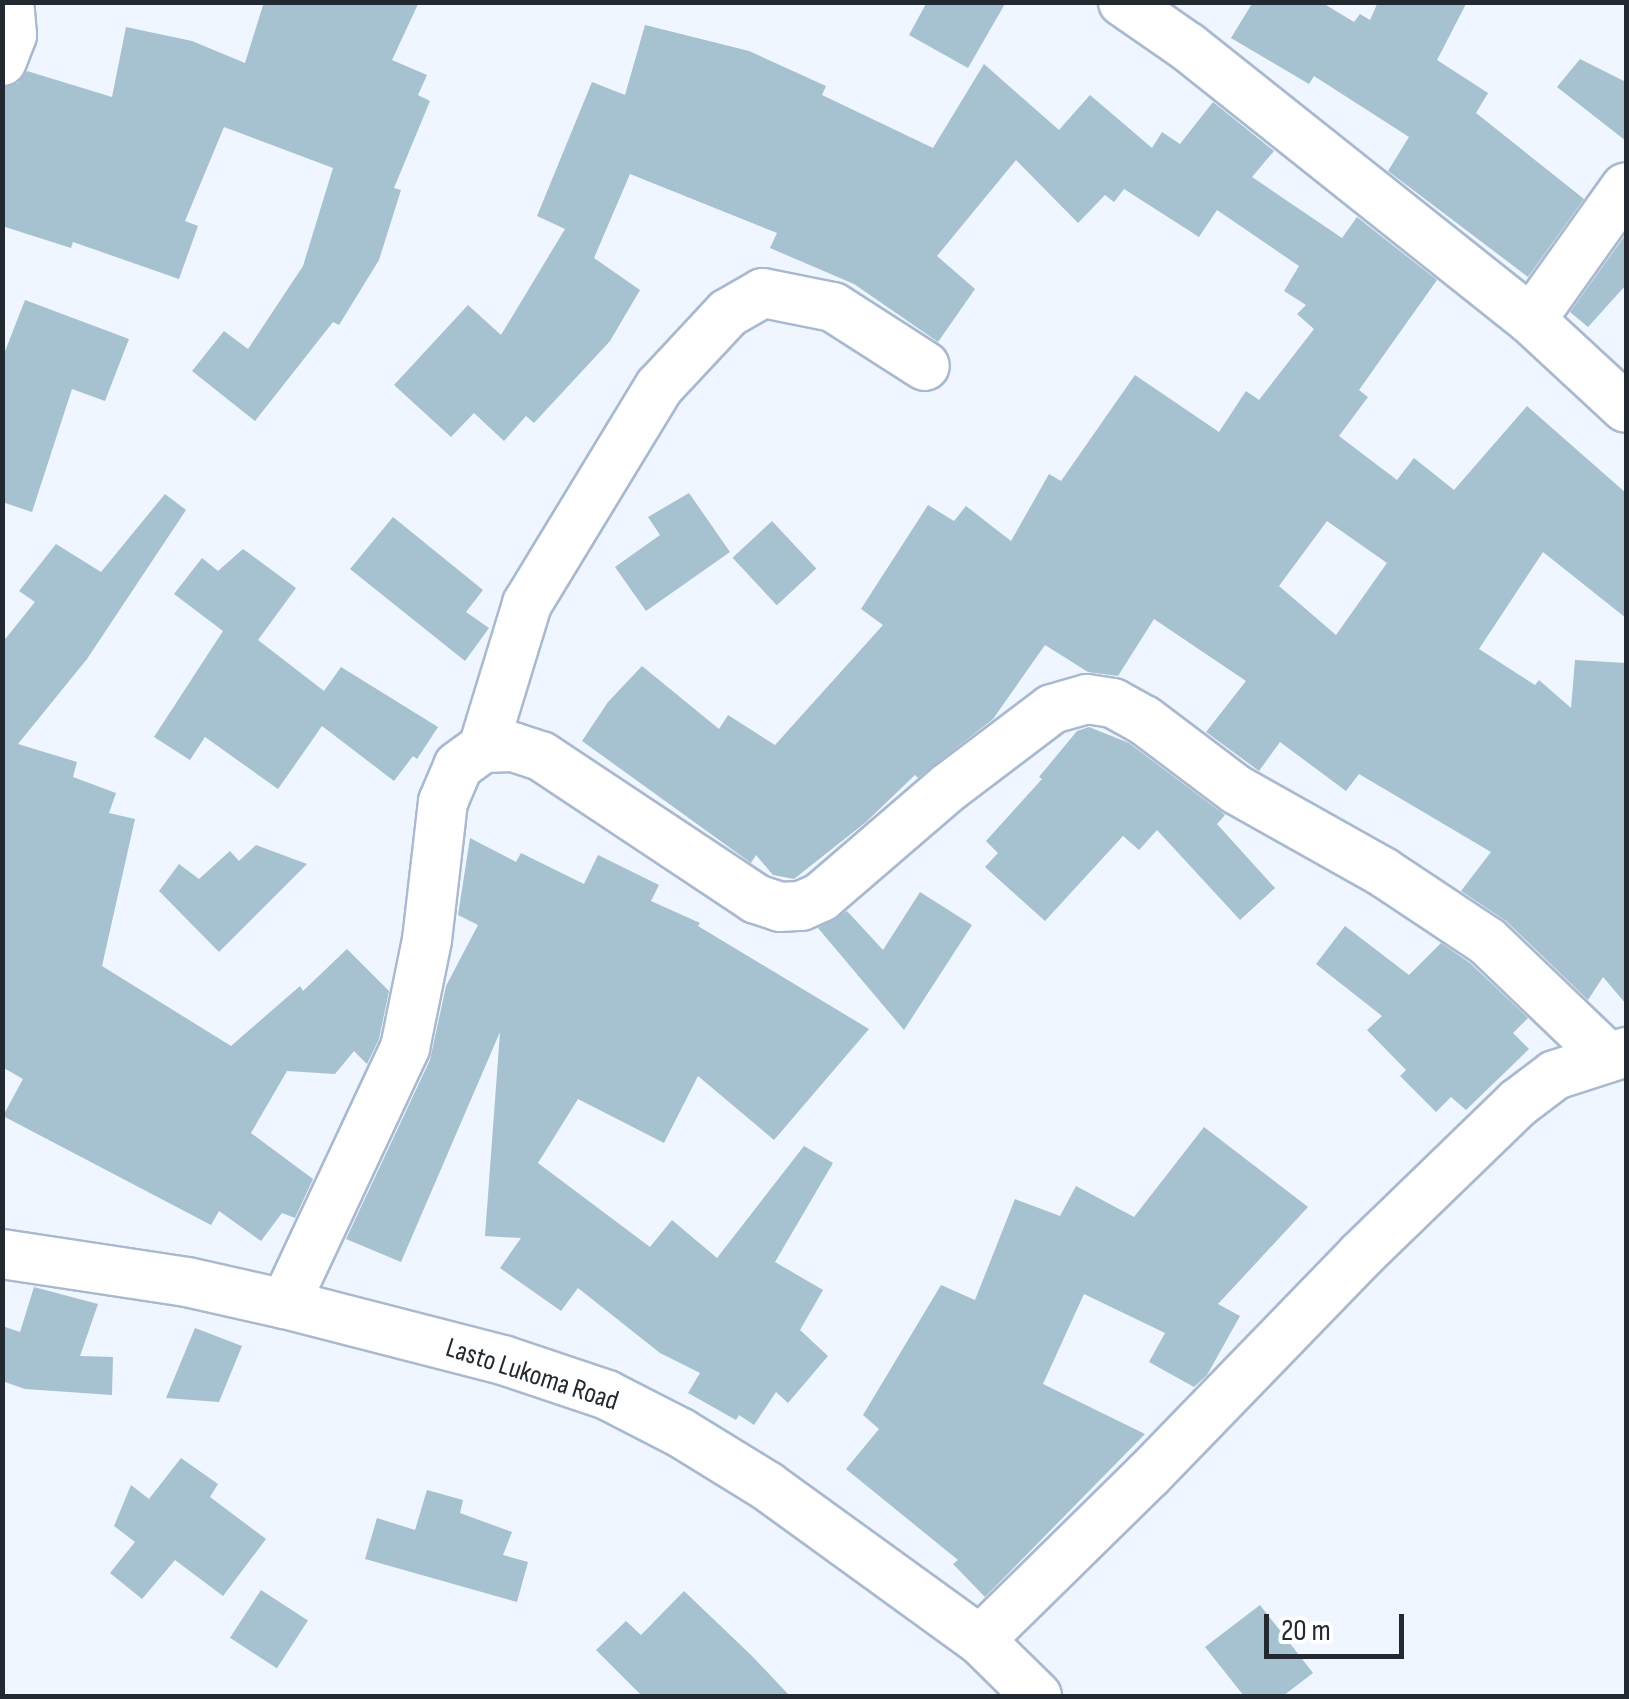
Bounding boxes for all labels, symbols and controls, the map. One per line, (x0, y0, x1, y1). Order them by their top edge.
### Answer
street label: Lasto Lukoma Road (442, 1331, 622, 1419)
scale bar (1269, 1594, 1409, 1656)
text: 20 m (1281, 1613, 1331, 1649)

